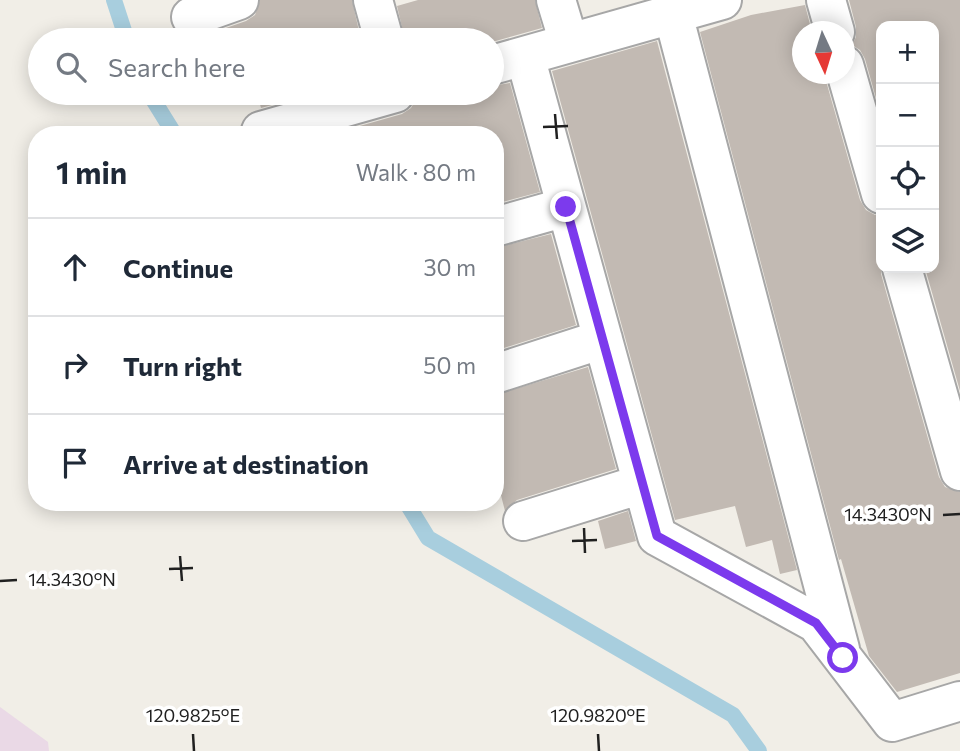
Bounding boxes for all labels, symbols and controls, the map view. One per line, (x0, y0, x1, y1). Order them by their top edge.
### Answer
north arrow (792, 21, 855, 84)
map controls (876, 21, 939, 273)
button: + (876, 21, 939, 84)
search box (28, 28, 504, 105)
icon: search (52, 48, 90, 86)
text: Search here (108, 51, 246, 82)
button: − (876, 84, 939, 147)
button: locate (876, 147, 939, 210)
text: 1 min (56, 153, 127, 190)
text: Walk · 80 m (356, 158, 476, 186)
route end (550, 191, 581, 222)
button: layers (876, 210, 939, 273)
icon: ahead (56, 248, 94, 286)
text: Continue (123, 252, 233, 283)
text: 30 m (423, 253, 476, 281)
icon: right (56, 346, 94, 384)
text: Turn right (123, 350, 242, 381)
text: 50 m (423, 351, 476, 379)
icon: arrive (56, 444, 94, 482)
text: Arrive at destination (123, 448, 369, 479)
text: 14.3430°N (844, 503, 932, 525)
text: 14.3430°N (28, 568, 116, 590)
route start (827, 642, 858, 673)
text: 120.9825°E (146, 704, 240, 726)
text: 120.9820°E (550, 704, 646, 726)

